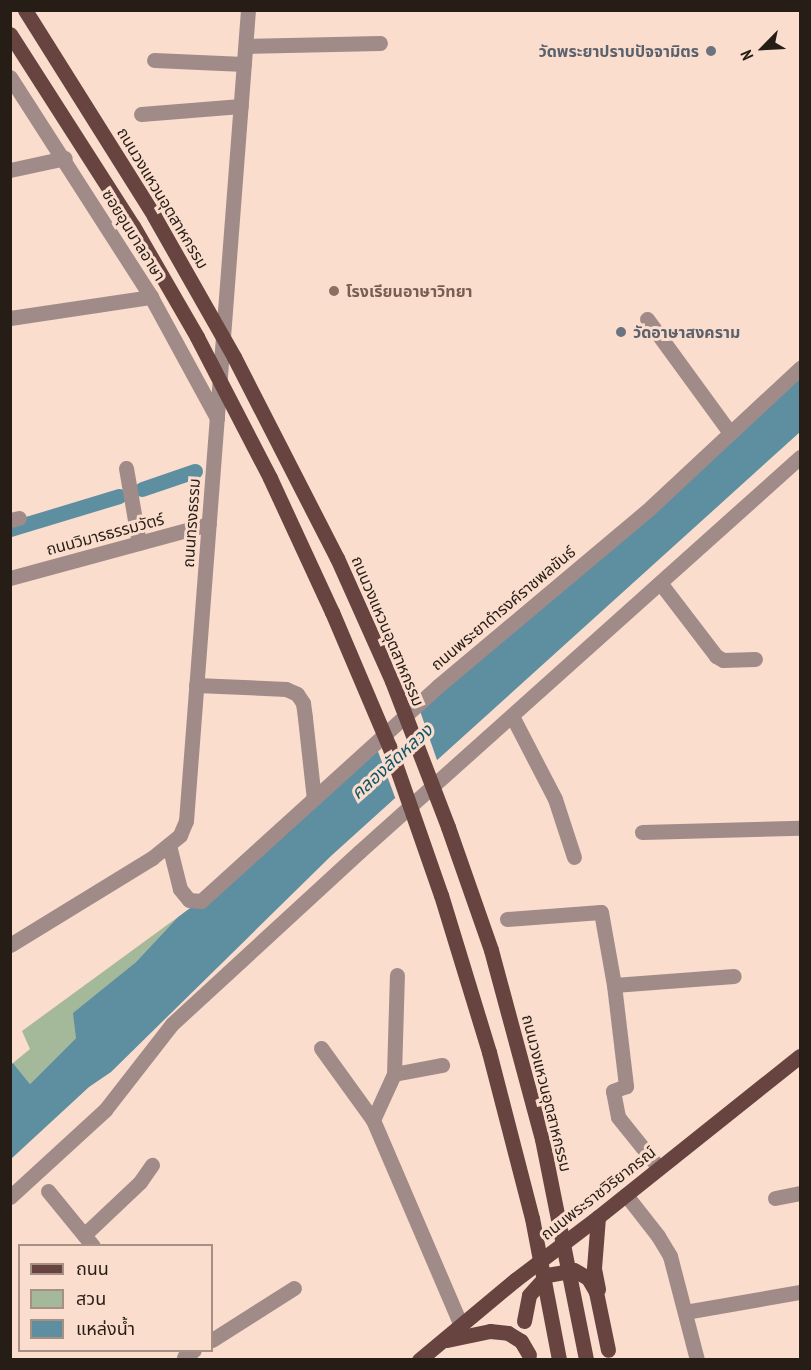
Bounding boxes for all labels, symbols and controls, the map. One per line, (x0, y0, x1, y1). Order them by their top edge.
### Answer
north arrow (733, 18, 793, 78)
place label: วัดพระยาปราบปัจจามิตร (538, 41, 699, 61)
marker: วัดพระยาปราบปัจจามิตร (704, 44, 718, 58)
text: N (736, 47, 757, 63)
street label: ถนนวงแหวนอุตสาหกรรม (113, 124, 213, 272)
street label: ซอยอุนบาลอาษา (98, 186, 170, 284)
place label: โรงเรียนอาษาวิทยา (346, 281, 473, 301)
marker: โรงเรียนอาษาวิทยา (327, 284, 341, 298)
place label: วัดอาษาสงคราม (633, 322, 740, 342)
marker: วัดอาษาสงคราม (614, 325, 628, 339)
street label: ถนนทรงธรรม (178, 478, 204, 568)
street label: ถนนวิมารธรรมวัตร์ (44, 509, 166, 559)
street label: ถนนพระยาดำรงค์ราชพลขันธ์ (427, 542, 579, 674)
street label: ถนนวงแหวนอุตสาหกรรม (348, 553, 428, 709)
water label: คลองลัดหลวง (347, 720, 437, 804)
street label: ถนนวงแหวนอุตสาหกรรม (518, 1012, 576, 1174)
street label: ถนนพระราชวิริยาภรณ์ (537, 1142, 659, 1244)
legend (18, 1244, 213, 1352)
text: ถนน (76, 1257, 109, 1280)
text: สวน (76, 1287, 106, 1310)
text: แหล่งน้ำ (76, 1317, 135, 1340)

